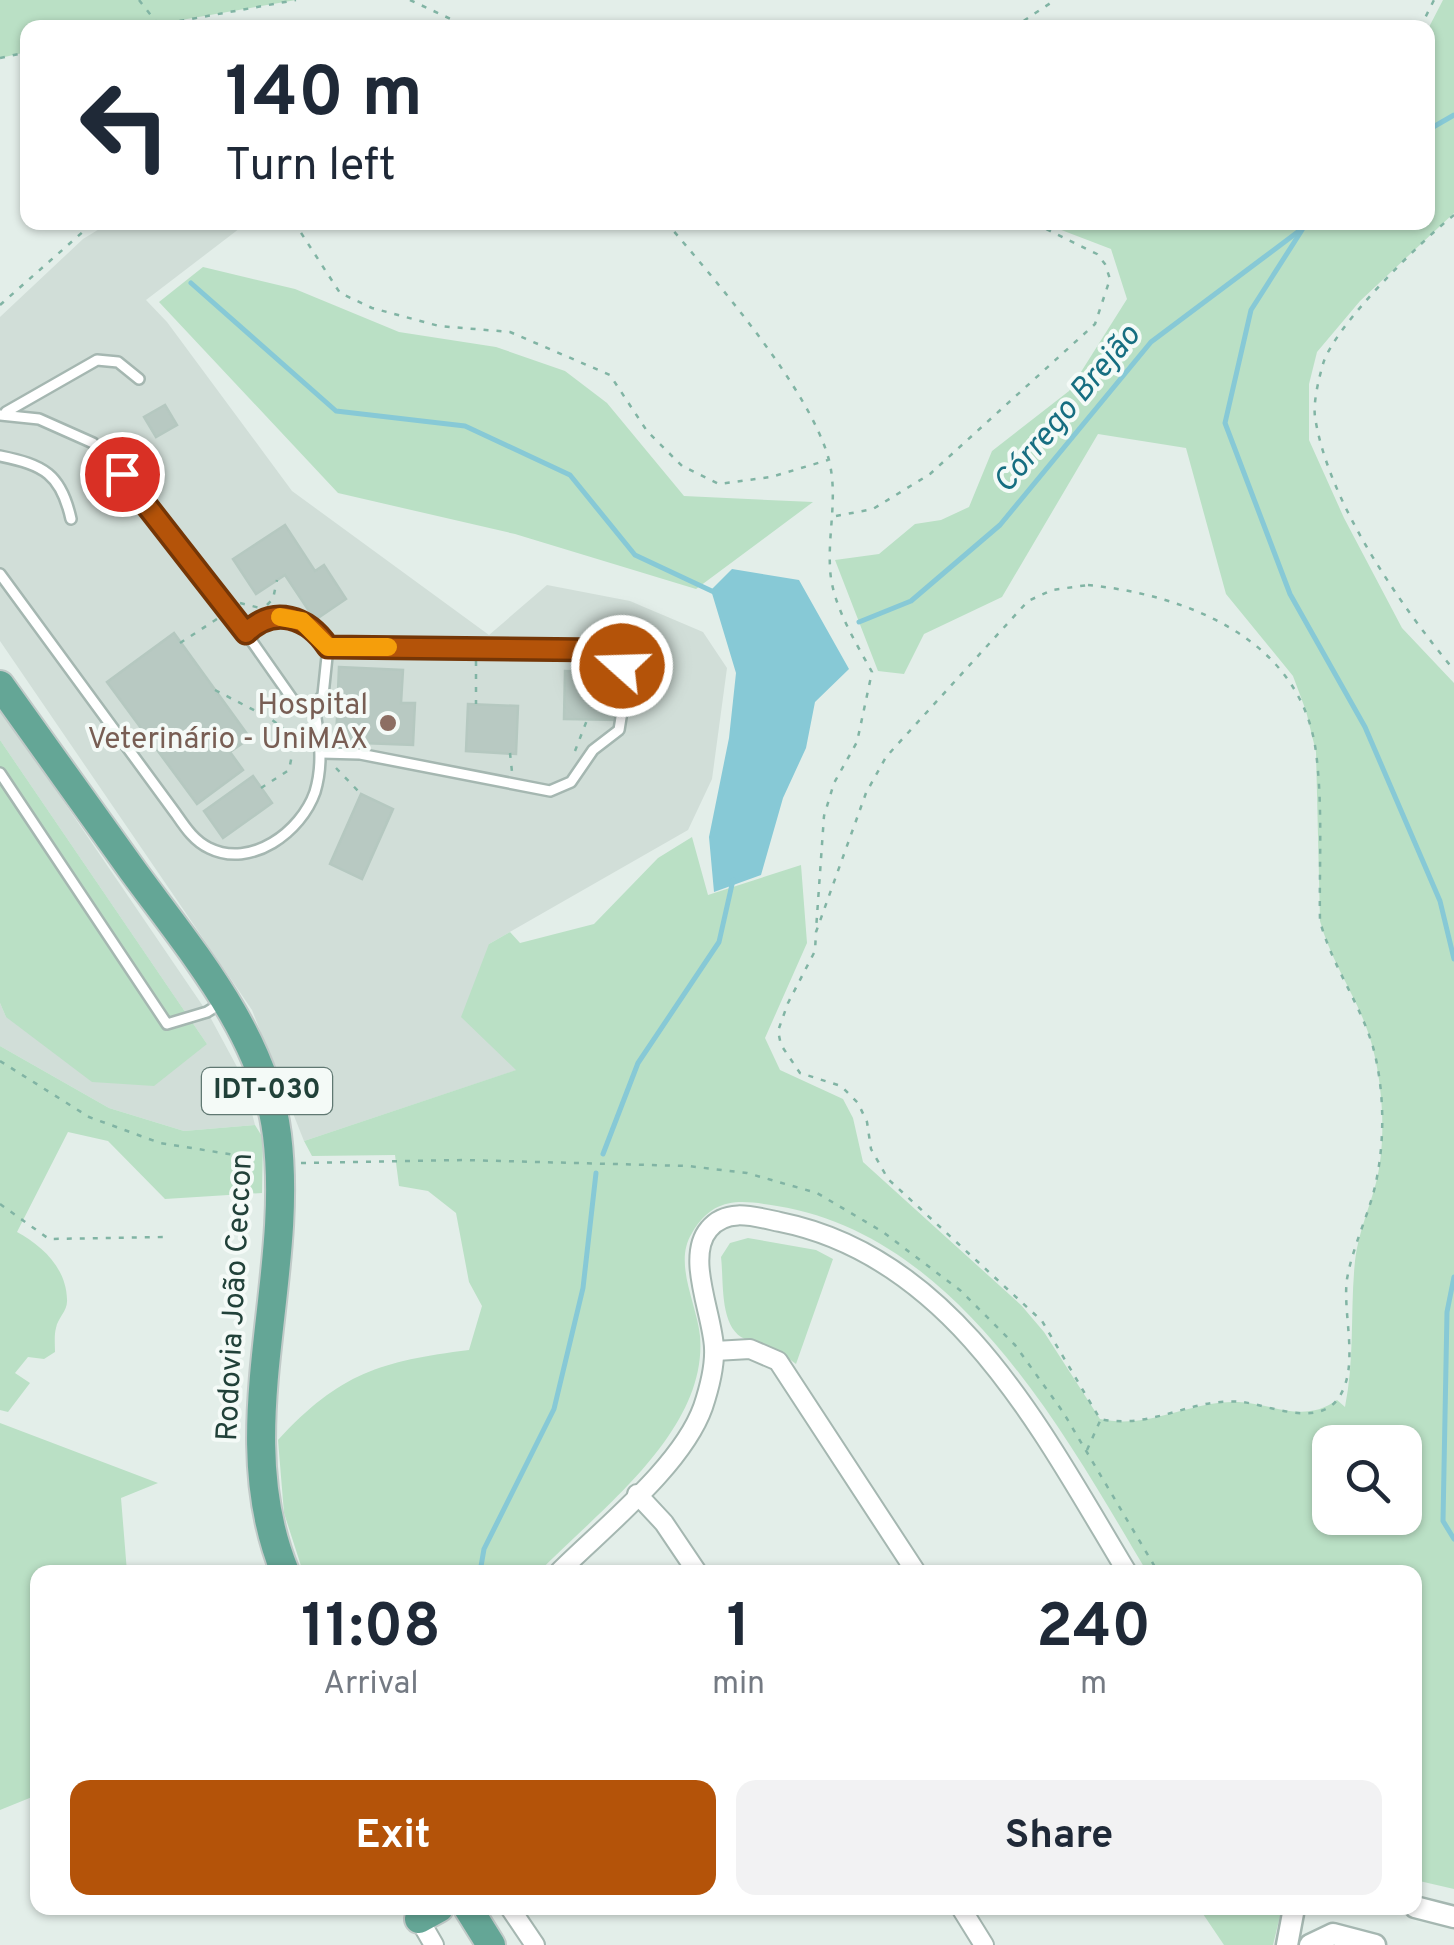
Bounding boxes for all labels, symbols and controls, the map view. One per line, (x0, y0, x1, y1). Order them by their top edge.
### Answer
text: 140 m (225, 52, 423, 141)
icon: left (60, 60, 190, 190)
text: Turn left (225, 139, 396, 196)
water label: Córrego Brejão (986, 317, 1151, 502)
pin (80, 432, 165, 517)
icon: arrive (95, 447, 150, 502)
position arrow (570, 614, 674, 718)
place label: Hospital Veterinário - UniMAX (87, 688, 368, 759)
marker: Hospital Veterinário - UniMAX (377, 712, 399, 734)
road number: IDT-030 (202, 1068, 332, 1114)
street label: Rodovia João Ceccon (210, 1152, 262, 1442)
map controls (1312, 1425, 1422, 1535)
button: search (1312, 1425, 1422, 1535)
text: 11:08 (301, 1592, 441, 1668)
text: 1 (727, 1592, 751, 1668)
text: 240 (1036, 1592, 1151, 1668)
text: Arrival (323, 1665, 419, 1705)
text: min (712, 1665, 765, 1705)
text: m (1080, 1665, 1107, 1705)
button: Exit (70, 1780, 716, 1895)
button: Share (736, 1780, 1382, 1895)

